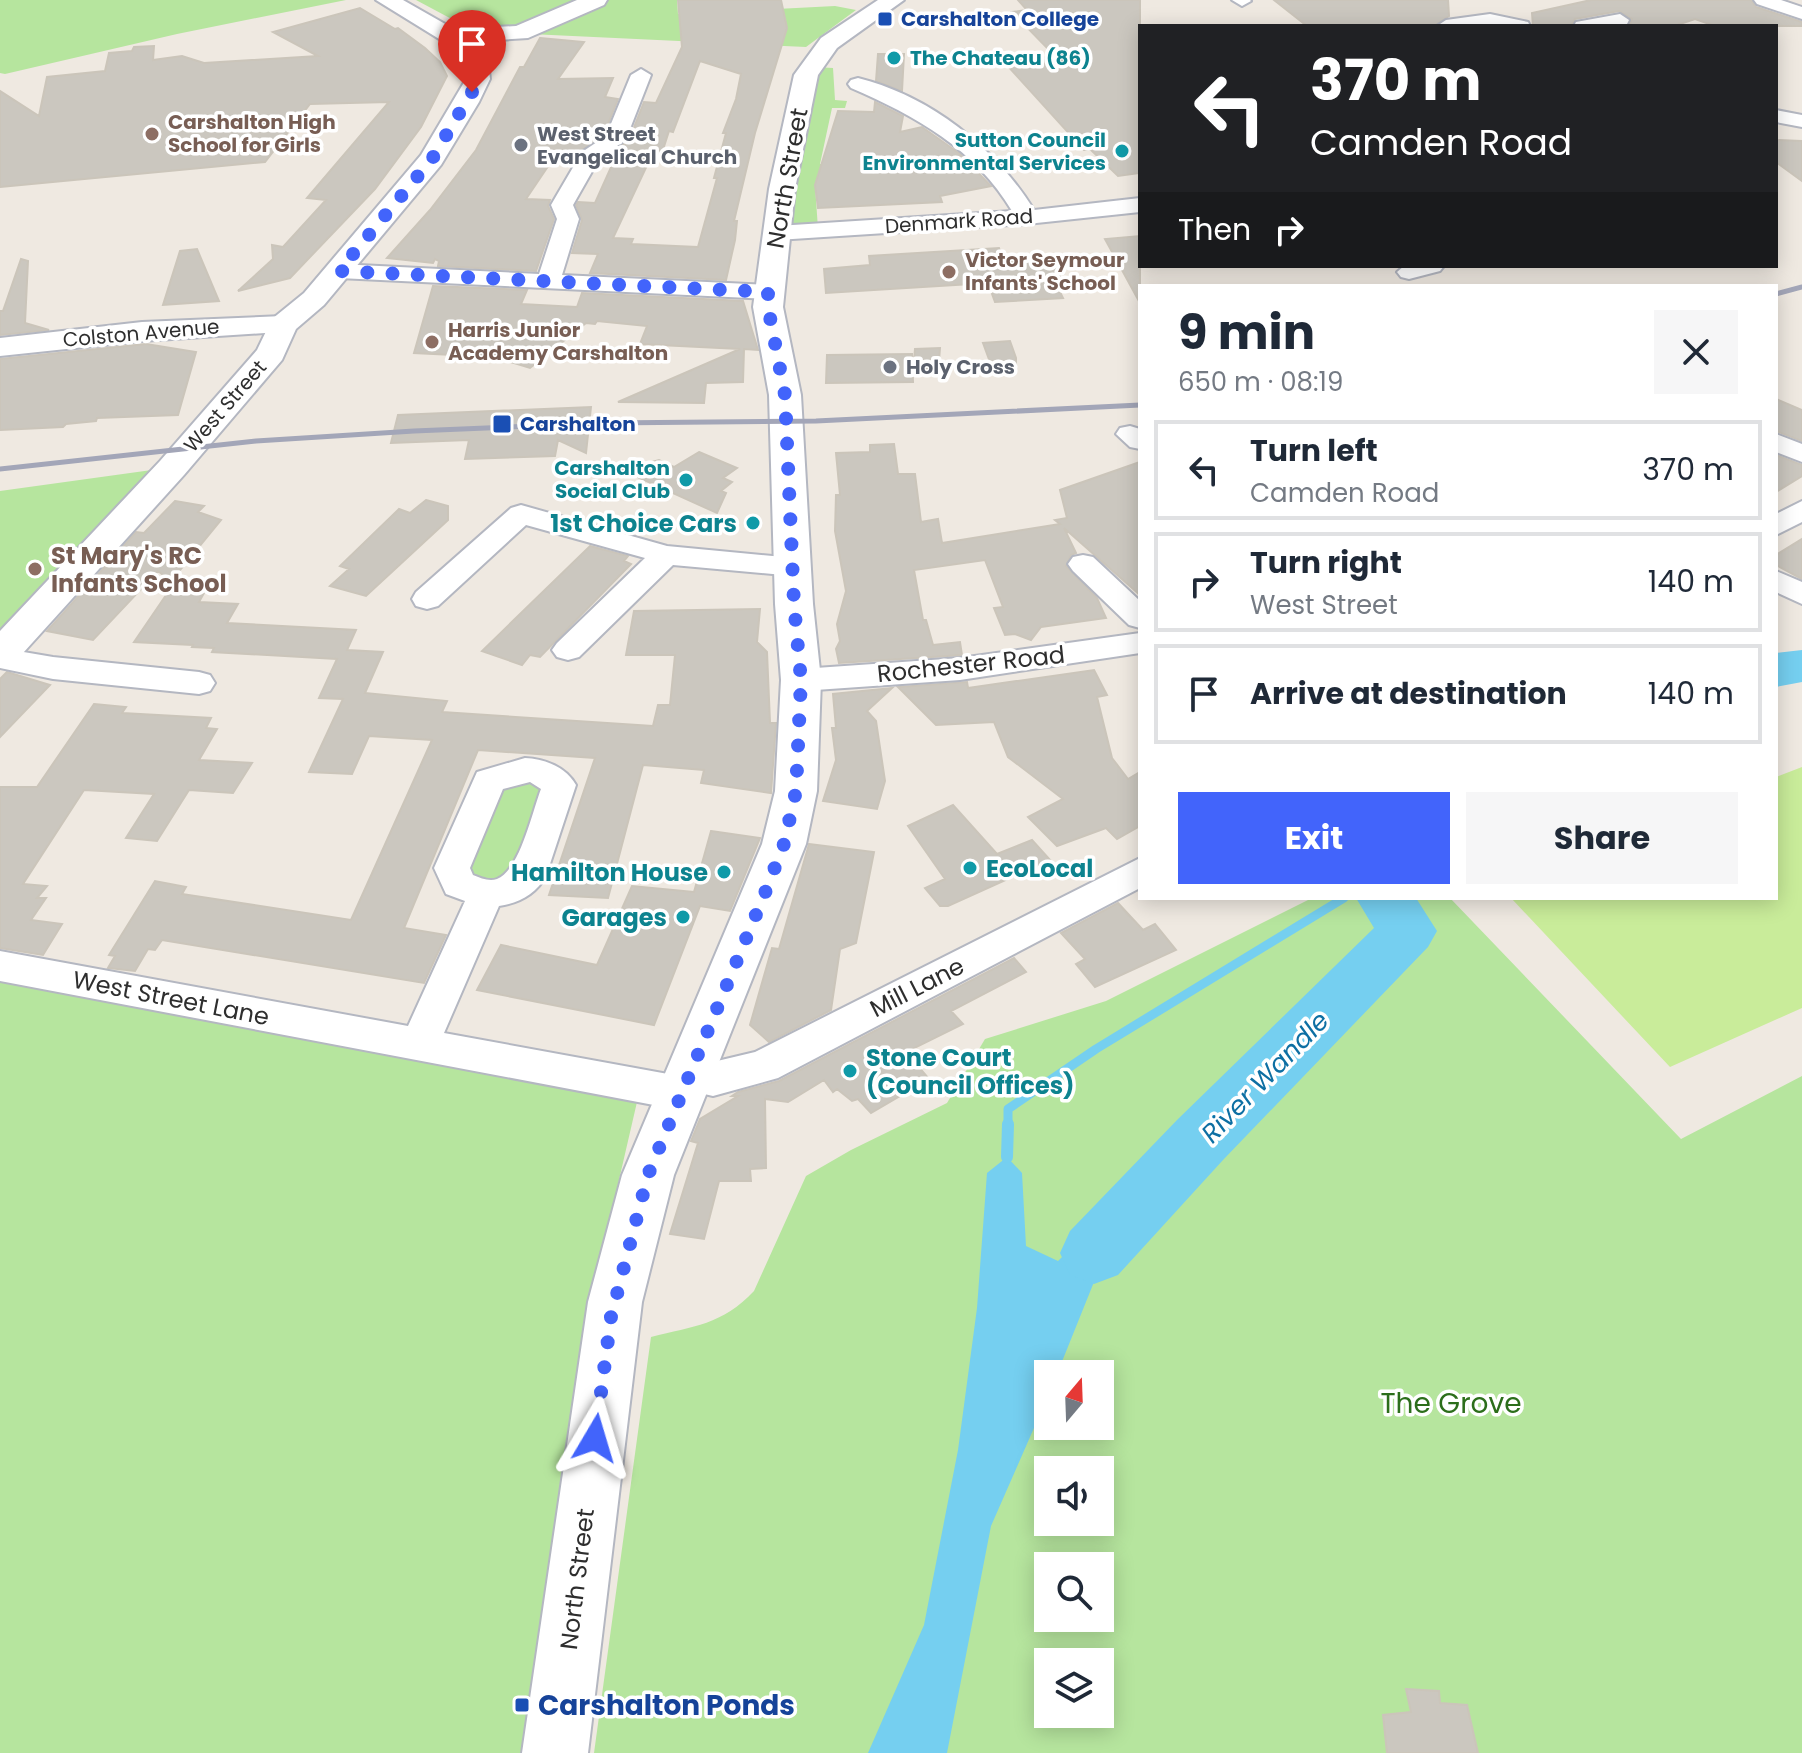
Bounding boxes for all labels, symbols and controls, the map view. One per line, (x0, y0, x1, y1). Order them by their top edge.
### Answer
place label: Carshalton College (901, 5, 1099, 33)
pin (438, 10, 506, 92)
marker: Carshalton College (876, 10, 894, 28)
icon: arrive (450, 22, 494, 66)
text: 370 m (1310, 41, 1482, 120)
place label: The Chateau (86) (910, 44, 1091, 72)
marker: The Chateau (86) (885, 49, 903, 67)
icon: left (1178, 56, 1282, 160)
street label: North Street (758, 105, 816, 251)
place label: Carshalton High School for Girls (168, 108, 336, 159)
text: Camden Road (1310, 117, 1572, 168)
place label: West Street Evangelical Church (537, 120, 737, 171)
marker: Carshalton High School for Girls (143, 125, 161, 143)
place label: Sutton Council Environmental Services (863, 126, 1106, 177)
marker: West Street Evangelical Church (512, 136, 530, 154)
marker: Sutton Council Environmental Services (1113, 142, 1131, 160)
street label: Denmark Road (884, 202, 1034, 240)
text: Then (1178, 208, 1251, 251)
icon: right (1267, 208, 1311, 252)
place label: Victor Seymour Infants' School (965, 246, 1125, 297)
marker: Victor Seymour Infants' School (940, 263, 958, 281)
text: 9 min (1178, 299, 1315, 366)
button: close (1654, 310, 1738, 394)
street label: Colston Avenue (62, 312, 220, 354)
place label: Harris Junior Academy Carshalton (448, 316, 668, 367)
marker: Harris Junior Academy Carshalton (423, 333, 441, 351)
place label: Holy Cross (906, 353, 1015, 381)
street label: West Street (177, 354, 273, 458)
marker: Holy Cross (881, 358, 899, 376)
text: 650 m · 08:19 (1178, 364, 1343, 400)
place label: Carshalton (520, 410, 636, 438)
marker: Carshalton (491, 413, 513, 435)
text: Turn left (1250, 429, 1378, 472)
icon: left (1182, 448, 1226, 492)
text: 370 m (1642, 448, 1734, 491)
place label: Carshalton Social Club (554, 454, 670, 505)
marker: Carshalton Social Club (677, 471, 695, 489)
text: Camden Road (1250, 475, 1439, 511)
place label: 1st Choice Cars (550, 507, 737, 540)
marker: 1st Choice Cars (744, 514, 762, 532)
place label: St Mary's RC Infants School (51, 539, 227, 600)
text: Turn right (1250, 541, 1402, 584)
marker: St Mary's RC Infants School (26, 560, 44, 578)
icon: right (1182, 560, 1226, 604)
text: 140 m (1648, 560, 1734, 603)
text: West Street (1250, 587, 1398, 623)
street label: Rochester Road (875, 638, 1067, 690)
icon: arrive (1182, 672, 1226, 716)
text: Arrive at destination (1250, 672, 1567, 715)
text: 140 m (1648, 672, 1734, 715)
button: Exit (1178, 792, 1450, 884)
button: Share (1466, 792, 1738, 884)
place label: EcoLocal (986, 852, 1093, 885)
place label: Hamilton House (511, 856, 708, 889)
marker: EcoLocal (961, 859, 979, 877)
marker: Hamilton House (715, 863, 733, 881)
place label: Garages (561, 901, 667, 934)
marker: Garages (674, 908, 692, 926)
street label: Mill Lane (864, 949, 970, 1025)
street label: West Street Lane (70, 963, 272, 1033)
water label: River Wandle (1193, 1003, 1337, 1151)
place label: Stone Court (Council Offices) (866, 1041, 1075, 1102)
marker: Stone Court (Council Offices) (841, 1062, 859, 1080)
north arrow (1034, 1360, 1114, 1440)
map controls (1034, 1360, 1114, 1728)
park label: The Grove (1380, 1384, 1522, 1423)
position arrow (553, 1396, 637, 1480)
button: sound (1034, 1456, 1114, 1536)
street label: North Street (552, 1507, 602, 1651)
button: search (1034, 1552, 1114, 1632)
button: layers (1034, 1648, 1114, 1728)
place label: Carshalton Ponds (538, 1686, 795, 1725)
marker: Carshalton Ponds (513, 1696, 531, 1714)

